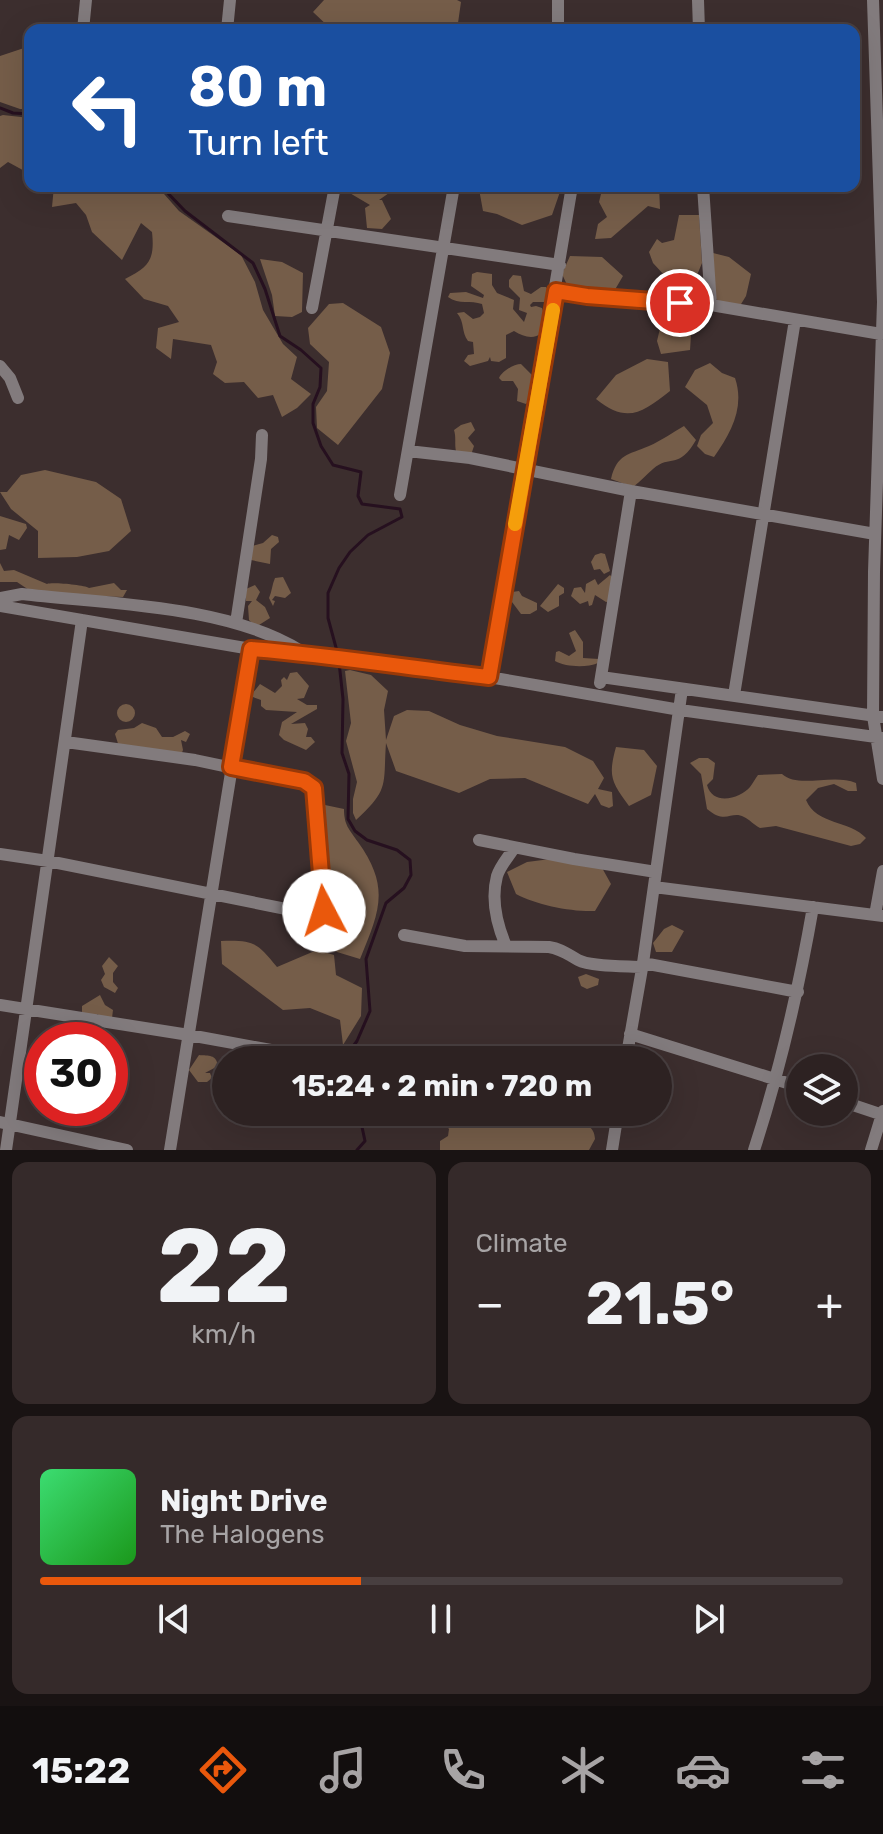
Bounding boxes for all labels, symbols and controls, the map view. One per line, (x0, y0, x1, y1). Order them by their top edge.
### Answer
text: 80 m (188, 54, 327, 120)
icon: left (56, 56, 160, 160)
text: Turn left (188, 121, 329, 164)
pin (646, 269, 714, 337)
icon: arrive (658, 281, 702, 325)
position arrow (282, 869, 366, 953)
speed limit sign: 30 (24, 1022, 128, 1126)
map controls (786, 1054, 858, 1126)
button: layers (786, 1054, 858, 1126)
text: 15:24 · 2 min · 720 m (292, 1068, 592, 1104)
text: 22 (156, 1205, 291, 1328)
text: Climate (476, 1228, 568, 1259)
text: 21.5° (585, 1268, 734, 1339)
text: − (476, 1278, 504, 1330)
text: + (816, 1278, 843, 1330)
text: km/h (191, 1319, 256, 1350)
text: Night Drive (160, 1483, 328, 1519)
text: The Halogens (160, 1519, 325, 1550)
icon: previous (152, 1597, 196, 1641)
icon: pause (419, 1597, 463, 1641)
icon: next (687, 1597, 731, 1641)
icon: directions (195, 1742, 251, 1798)
icon: music (315, 1742, 371, 1798)
icon: phone (435, 1742, 491, 1798)
icon: climate (555, 1742, 611, 1798)
icon: car (675, 1742, 731, 1798)
icon: filters (795, 1742, 851, 1798)
text: 15:22 (32, 1749, 131, 1792)

